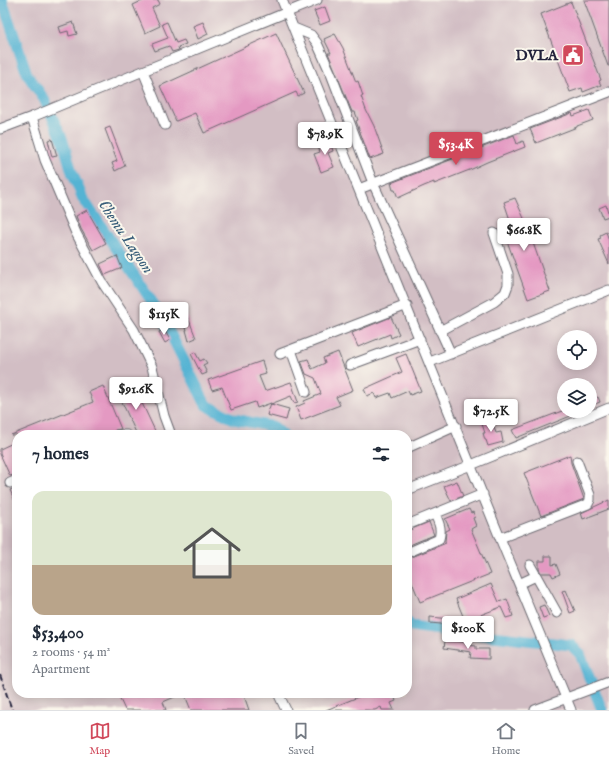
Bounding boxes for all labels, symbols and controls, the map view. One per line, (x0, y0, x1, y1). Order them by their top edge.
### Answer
public building icon: DVLA (560, 42, 586, 68)
place label: DVLA (516, 46, 559, 65)
pin: $78.9K (292, 122, 358, 156)
text: $78.9K (307, 126, 343, 143)
pin: $53.4K (423, 132, 489, 166)
text: $53.4K (438, 136, 474, 153)
water label: Chemu Lagoon (93, 196, 157, 278)
pin: $66.8K (491, 218, 557, 252)
text: $66.8K (506, 222, 542, 239)
pin: $115K (136, 302, 192, 336)
text: $115K (149, 306, 180, 323)
map controls (557, 330, 597, 418)
button: locate (557, 330, 597, 370)
pin: $91.6K (103, 377, 169, 411)
button: layers (557, 378, 597, 418)
text: $91.6K (118, 381, 154, 398)
pin: $72.5K (458, 399, 524, 433)
text: $72.5K (473, 403, 509, 420)
icon: filters (370, 443, 392, 465)
text: 7 homes (32, 444, 89, 465)
icon: home (176, 517, 248, 589)
pin: $100K (440, 616, 496, 650)
text: $100K (451, 620, 485, 637)
text: $53,400 (32, 623, 84, 644)
text: 2 rooms · 54 m² (32, 644, 110, 661)
text: Apartment (32, 661, 90, 678)
tab: Map (89, 720, 111, 758)
tab: Saved (288, 720, 314, 758)
tab: Home (492, 720, 520, 758)

